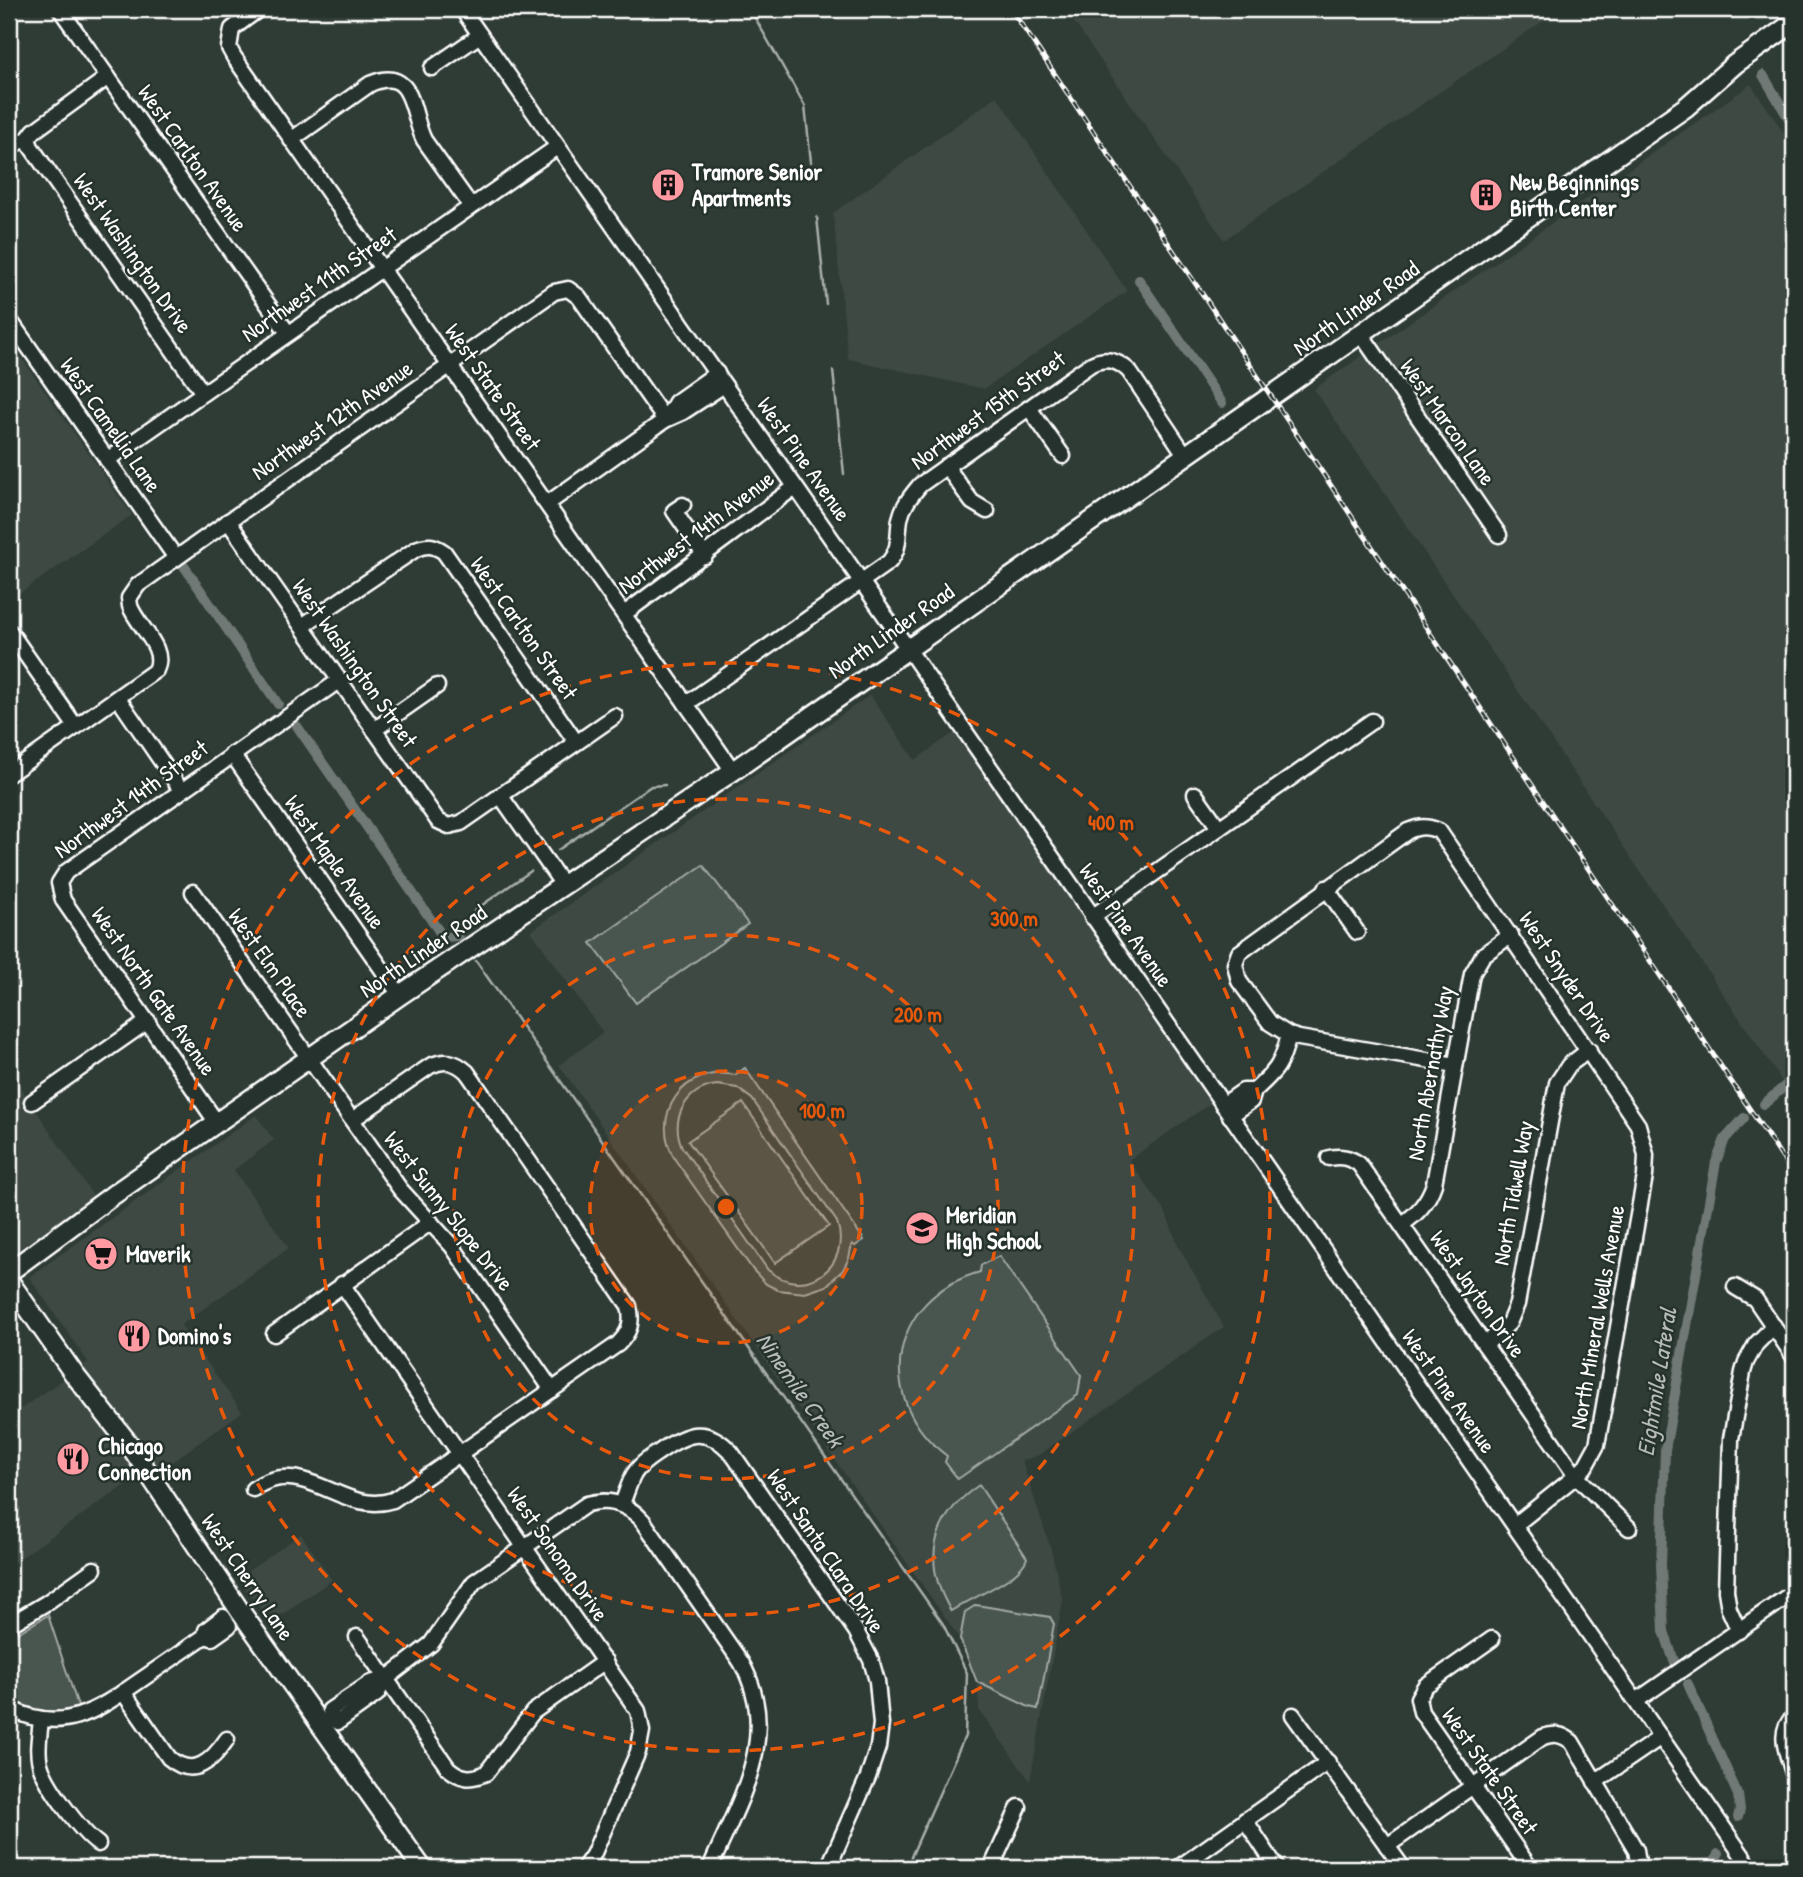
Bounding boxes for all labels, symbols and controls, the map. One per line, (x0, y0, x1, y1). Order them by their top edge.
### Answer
street label: West Carlton Avenue (131, 78, 256, 238)
place label: Tramore Senior Apartments (691, 156, 822, 214)
street label: West Washington Drive (67, 166, 200, 339)
building icon: Tramore Senior Apartments (649, 166, 687, 204)
place label: New Beginnings Birth Center (1510, 166, 1639, 223)
building icon: New Beginnings Birth Center (1467, 176, 1505, 214)
street label: Northwest 11th Street (235, 218, 403, 349)
street label: North Linder Road (1286, 253, 1425, 363)
street label: West State Street (438, 317, 549, 457)
street label: Northwest 15th Street (904, 342, 1072, 476)
street label: West Camellia Lane (53, 351, 170, 498)
street label: Northwest 12th Avenue (245, 352, 418, 487)
street label: West Marcon Lane (1393, 352, 1504, 491)
street label: West Pine Avenue (750, 391, 859, 527)
street label: Northwest 14th Avenue (611, 463, 780, 601)
street label: West Carlton Street (463, 550, 586, 706)
street label: West Washington Street (286, 572, 426, 754)
street label: North Linder Road (821, 576, 960, 686)
street label: Northwest 14th Street (47, 732, 215, 865)
street label: West Maple Avenue (278, 789, 393, 935)
text: 400 m (1088, 808, 1134, 837)
street label: West Pine Avenue (1072, 857, 1181, 993)
street label: North Linder Road (353, 897, 492, 1005)
street label: West North Gate Avenue (85, 900, 224, 1081)
street label: West Elm Place (221, 902, 319, 1024)
text: 300 m (990, 904, 1038, 933)
street label: West Snyder Drive (1512, 905, 1623, 1048)
street label: North Abernathy Way (1399, 983, 1460, 1163)
text: 200 m (894, 1000, 942, 1029)
text: 100 m (799, 1096, 845, 1125)
street label: North Tidwell Way (1485, 1118, 1540, 1268)
street label: West Sunny Slope Drive (377, 1125, 521, 1297)
centre of rings (714, 1195, 738, 1219)
place label: Meridian High School (946, 1199, 1042, 1257)
street label: North Mineral Wells Avenue (1562, 1203, 1631, 1431)
school or university icon: Meridian High School (903, 1209, 941, 1247)
street label: West Jayton Drive (1423, 1224, 1534, 1364)
supermarket icon: Maverik (82, 1235, 120, 1273)
place label: Maverik (126, 1238, 191, 1269)
water label: Eightmile Lateral (1629, 1304, 1685, 1458)
restaurant icon: Domino's (115, 1317, 153, 1355)
place label: Domino's (158, 1320, 231, 1351)
street label: West Pine Avenue (1395, 1323, 1504, 1459)
water label: Ninemile Creek (750, 1326, 853, 1455)
place label: Chicago Connection (98, 1430, 191, 1487)
restaurant icon: Chicago Connection (54, 1440, 92, 1478)
street label: West Santa Clara Drive (760, 1463, 893, 1639)
street label: West Sonoma Drive (500, 1480, 616, 1627)
street label: West Cherry Lane (195, 1507, 302, 1646)
street label: West State Street (1435, 1701, 1546, 1841)

